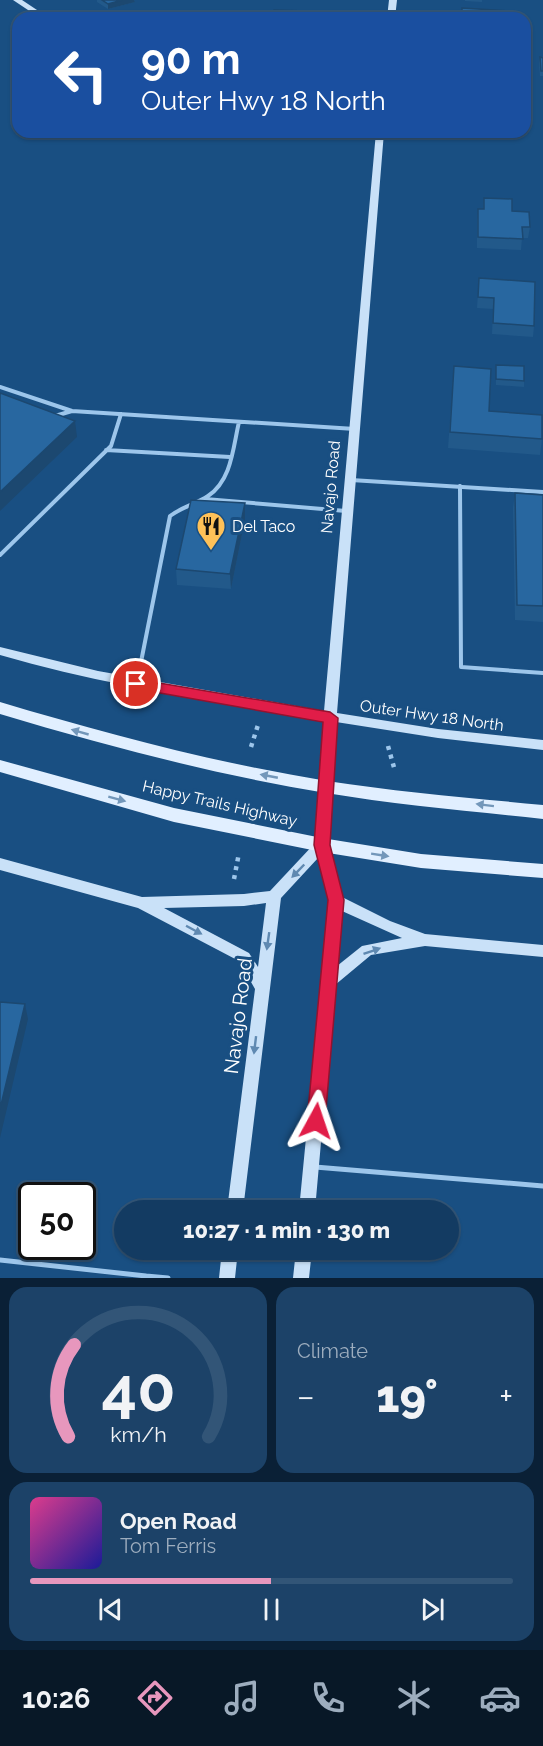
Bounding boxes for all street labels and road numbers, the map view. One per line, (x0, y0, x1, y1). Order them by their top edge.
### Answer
street label: Navajo Road (317, 440, 344, 534)
street label: Outer Hwy 18 North (359, 696, 505, 735)
street label: Happy Trails Highway (141, 776, 299, 831)
street label: Navajo Road (219, 957, 257, 1075)

